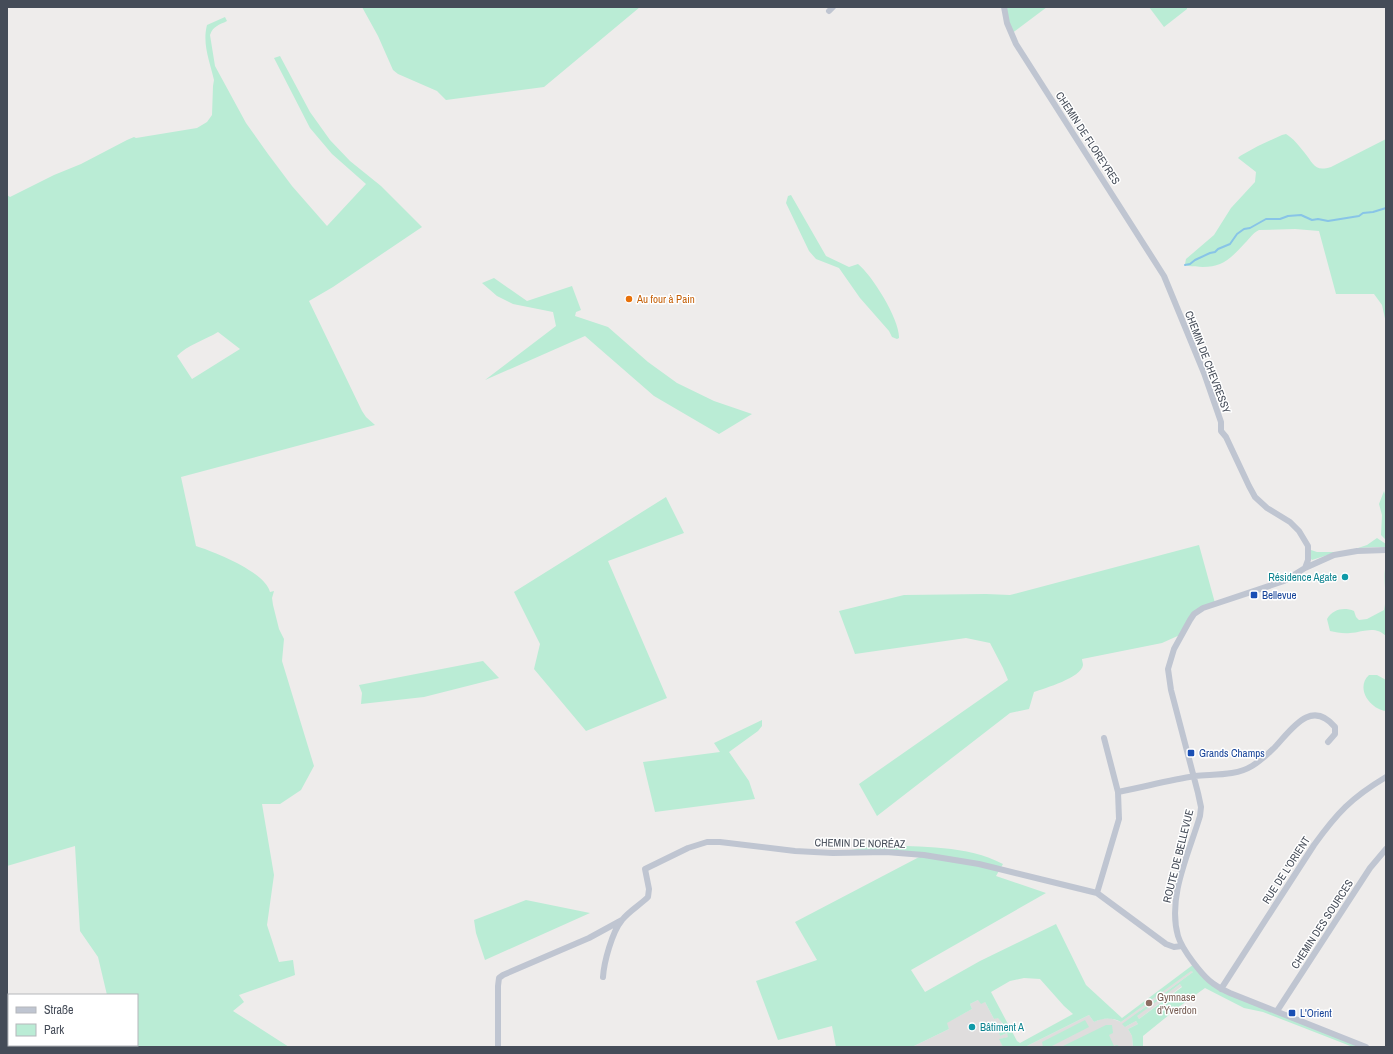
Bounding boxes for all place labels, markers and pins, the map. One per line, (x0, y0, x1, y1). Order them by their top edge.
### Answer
place label: Au four à Pain (636, 292, 695, 306)
marker: Au four à Pain (624, 294, 634, 304)
place label: Résidence Agate (1268, 570, 1337, 584)
marker: Résidence Agate (1340, 572, 1350, 582)
place label: Bellevue (1262, 588, 1297, 602)
marker: Bellevue (1249, 590, 1259, 600)
place label: Grands Champs (1199, 746, 1265, 760)
marker: Grands Champs (1186, 748, 1196, 758)
place label: Gymnase d'Yverdon (1157, 990, 1197, 1017)
marker: Gymnase d'Yverdon (1144, 998, 1154, 1008)
place label: L'Orient (1300, 1006, 1332, 1020)
marker: L'Orient (1287, 1008, 1297, 1018)
place label: Bâtiment A (980, 1020, 1025, 1034)
marker: Bâtiment A (967, 1022, 977, 1032)

